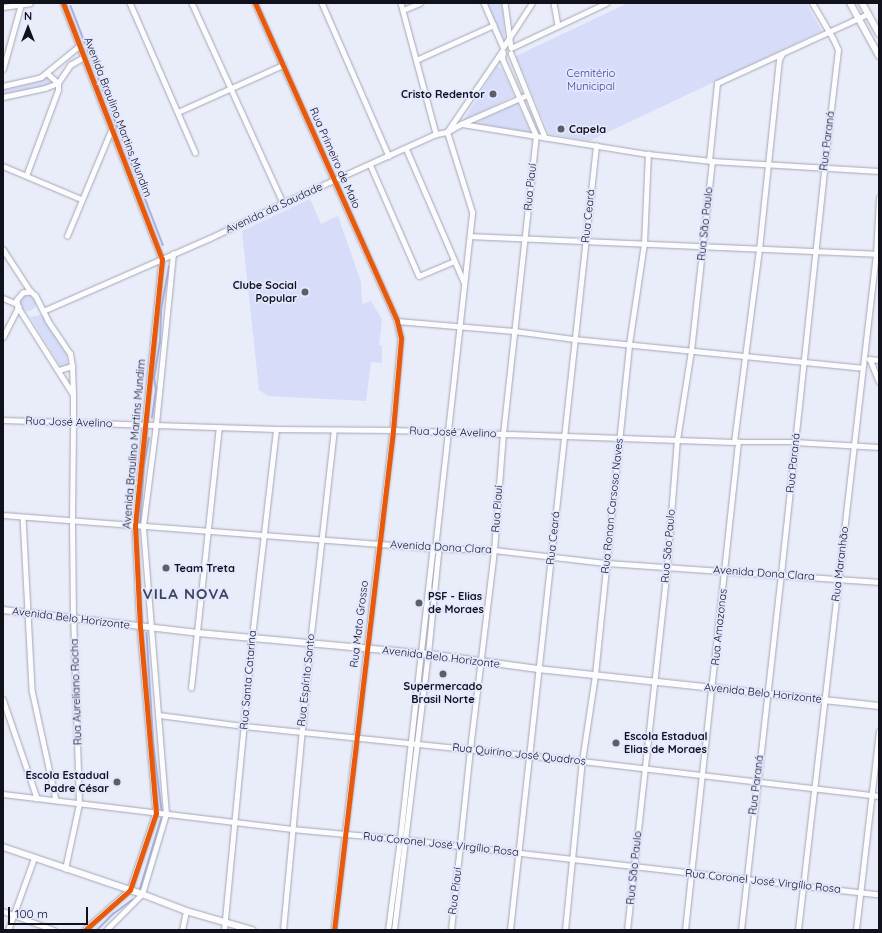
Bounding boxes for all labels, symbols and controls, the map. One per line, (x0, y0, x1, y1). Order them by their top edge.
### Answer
north arrow (8, 8, 48, 48)
text: N (24, 9, 32, 23)
street label: Avenida Braulino Martins Mundim (81, 35, 155, 199)
park label: Cemitério Municipal (567, 67, 615, 93)
place label: Cristo Redentor (401, 87, 485, 101)
marker: Cristo Redentor (488, 89, 498, 99)
street label: Rua Primeiro de Maio (307, 105, 363, 211)
street label: Rua Paraná (817, 110, 837, 172)
place label: Capela (569, 122, 606, 136)
marker: Capela (556, 124, 566, 134)
street label: Rua Piauí (521, 163, 539, 211)
street label: Avenida da Saudade (223, 180, 325, 236)
street label: Rua São Paulo (695, 186, 715, 262)
street label: Rua Ceará (579, 188, 597, 244)
place label: Clube Social Popular (233, 279, 297, 305)
marker: Clube Social Popular (300, 287, 310, 297)
street label: Avenida Braulino Martins Mundim (120, 359, 148, 529)
street label: Rua José Avelino (25, 414, 113, 430)
street label: Rua José Avelino (409, 424, 497, 440)
street label: Rua Paraná (783, 432, 803, 494)
street label: Rua Ronan Carsoso Naves (598, 438, 626, 574)
street label: Rua Piauí (489, 485, 505, 533)
street label: Rua São Paulo (658, 509, 678, 583)
street label: Rua Ceará (544, 510, 562, 566)
street label: Rua Maranhão (829, 526, 851, 602)
street label: Avenida Dona Clara (390, 538, 492, 556)
place label: Team Treta (174, 561, 235, 575)
marker: Team Treta (161, 563, 171, 573)
street label: Avenida Dona Clara (713, 563, 815, 583)
street label: Rua Mato Grosso (347, 580, 371, 668)
district label: VILA NOVA (143, 585, 229, 603)
street label: Rua Amazonas (708, 588, 730, 666)
place label: PSF - Elias de Moraes (428, 590, 484, 616)
marker: PSF - Elias de Moraes (413, 597, 425, 609)
street label: Avenida Belo Horizonte (11, 604, 131, 632)
street label: Rua Santa Catarina (237, 630, 259, 730)
street label: Rua Espírito Santo (295, 633, 317, 727)
street label: Rua Aureliano Rocha (68, 638, 84, 746)
street label: Avenida Belo Horizonte (381, 643, 501, 671)
marker: Supermercado Brasil Norte (438, 669, 448, 679)
place label: Supermercado Brasil Norte (404, 680, 482, 706)
street label: Avenida Belo Horizonte (703, 680, 823, 706)
place label: Escola Estadual Elias de Moraes (624, 730, 708, 756)
marker: Escola Estadual Elias de Moraes (611, 738, 621, 748)
street label: Rua Quirino José Quadros (452, 740, 586, 768)
street label: Rua Paraná (746, 754, 766, 816)
place label: Escola Estadual Padre César (25, 769, 109, 795)
marker: Escola Estadual Padre César (112, 777, 122, 787)
street label: Rua Coronel José Virgílio Rosa (363, 829, 519, 859)
street label: Rua São Paulo (624, 830, 644, 906)
street label: Rua Coronel José Virgílio Rosa (685, 866, 841, 896)
street label: Rua Piauí (446, 867, 464, 915)
scale bar (10, 899, 90, 925)
text: 100 m (15, 906, 48, 921)

